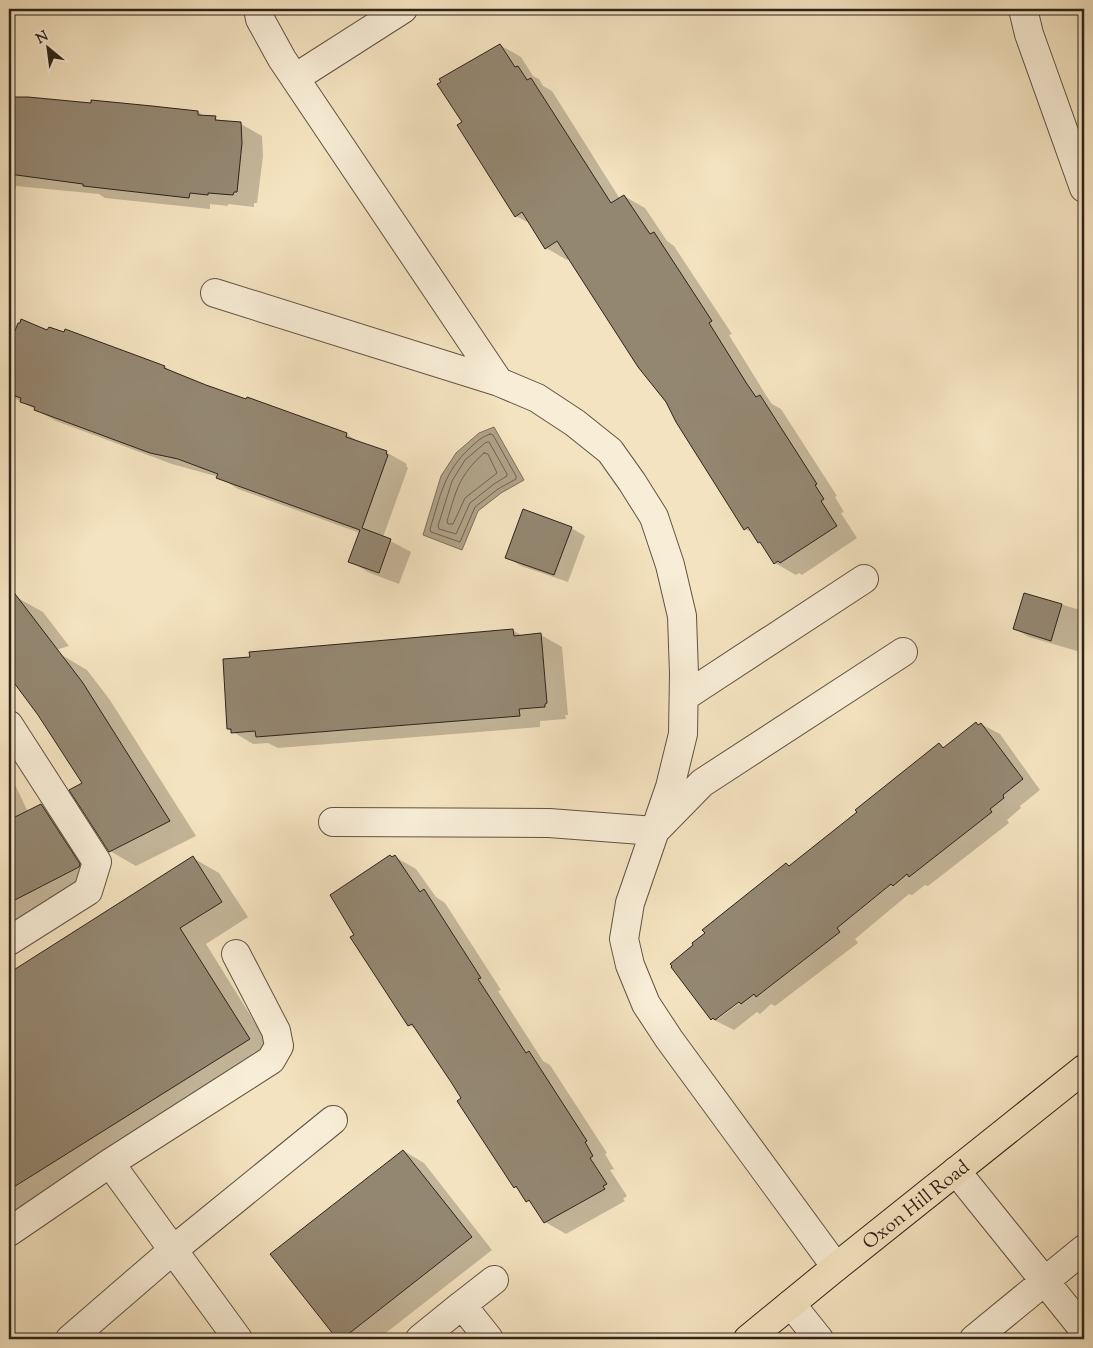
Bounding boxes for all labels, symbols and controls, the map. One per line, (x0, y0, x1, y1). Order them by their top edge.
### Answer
north arrow (22, 22, 72, 72)
text: N (33, 27, 52, 50)
street label: Oxon Hill Road (858, 1155, 976, 1257)

